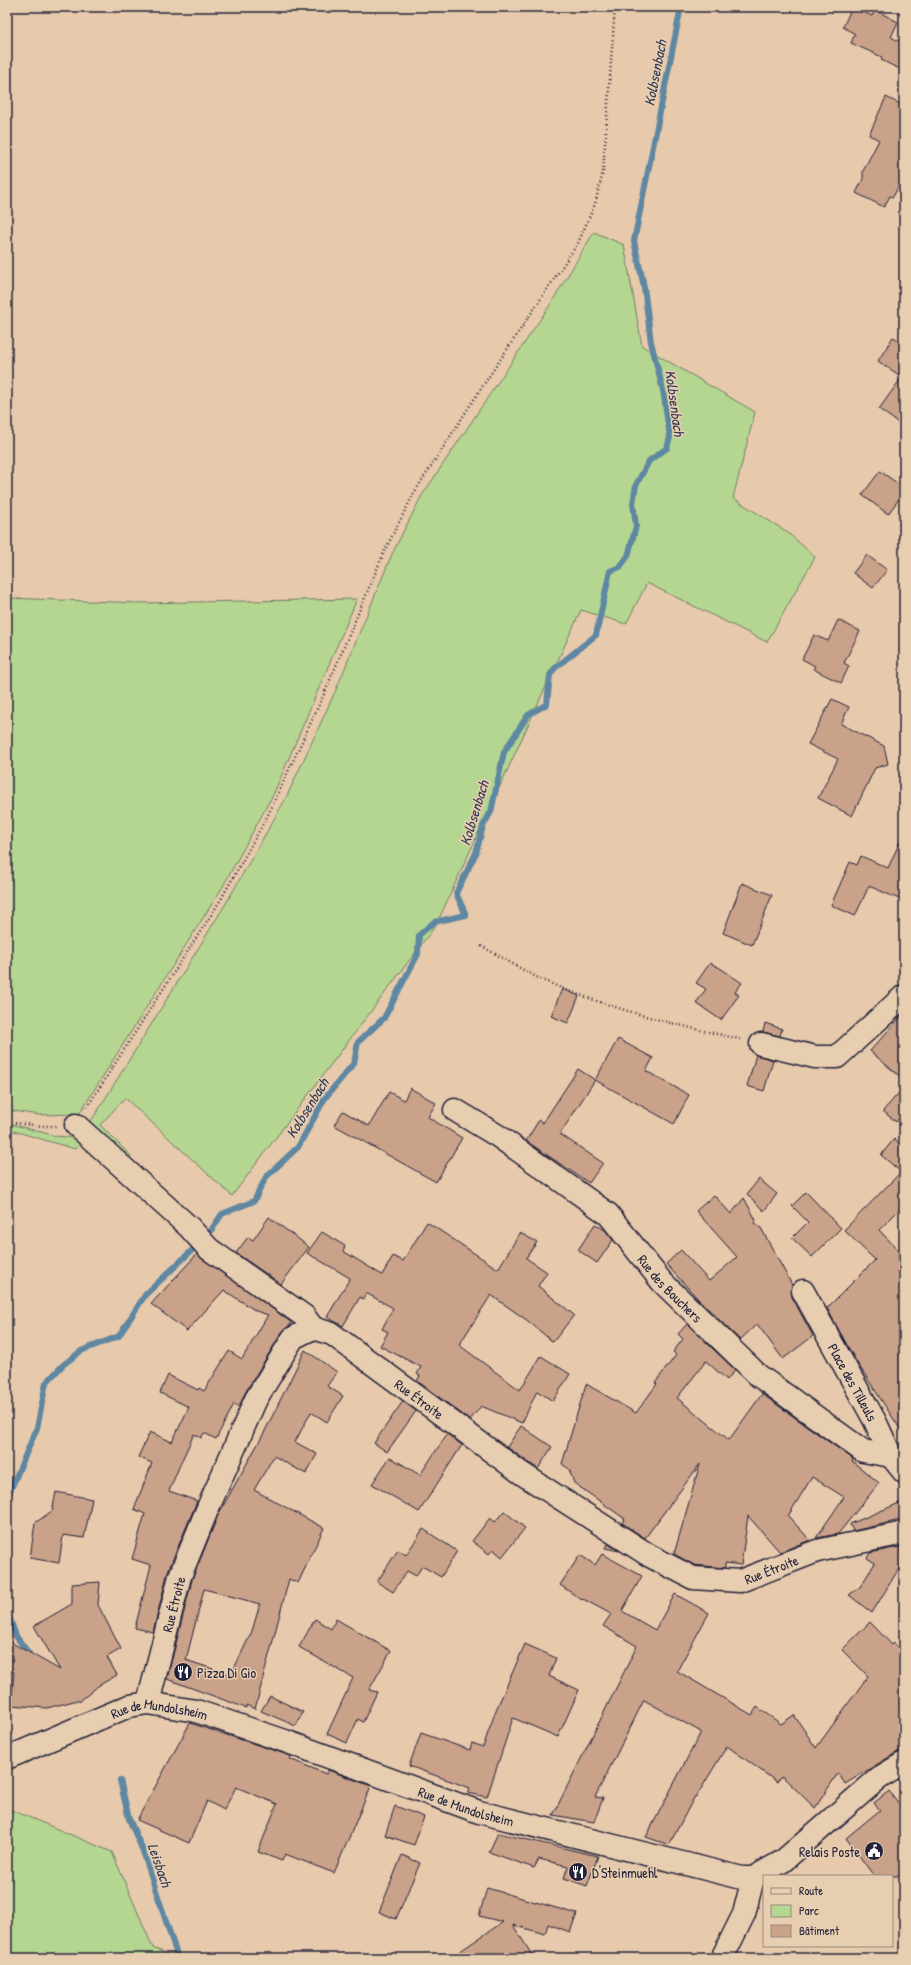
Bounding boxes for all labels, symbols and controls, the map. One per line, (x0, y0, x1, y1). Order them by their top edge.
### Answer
water label: Kolbsenbach (638, 37, 672, 108)
water label: Kolbsenbach (660, 368, 690, 439)
water label: Kolbsenbach (454, 776, 494, 848)
water label: Kolbsenbach (280, 1073, 334, 1142)
street label: Rue des Bouchers (634, 1250, 707, 1326)
street label: Place des Tilleuls (824, 1340, 883, 1424)
street label: Rue Étroite (391, 1374, 448, 1423)
street label: Rue Étroite (741, 1550, 801, 1588)
street label: Rue Étroite (157, 1574, 189, 1634)
restaurant icon: Pizza Di Gio (172, 1661, 194, 1683)
place label: Pizza Di Gio (197, 1663, 256, 1682)
street label: Rue de Mundolsheim (107, 1693, 211, 1724)
street label: Rue de Mundolsheim (416, 1781, 516, 1830)
water label: Leisbach (143, 1840, 178, 1891)
public building icon: Relais Poste (863, 1840, 885, 1862)
place label: Relais Poste (799, 1842, 860, 1861)
restaurant icon: D'Steinmuehl (567, 1861, 589, 1883)
place label: D'Steinmuehl (592, 1863, 658, 1882)
legend (763, 1875, 893, 1947)
text: Route (799, 1882, 823, 1899)
text: Parc (799, 1902, 819, 1919)
text: Bâtiment (799, 1922, 840, 1939)

